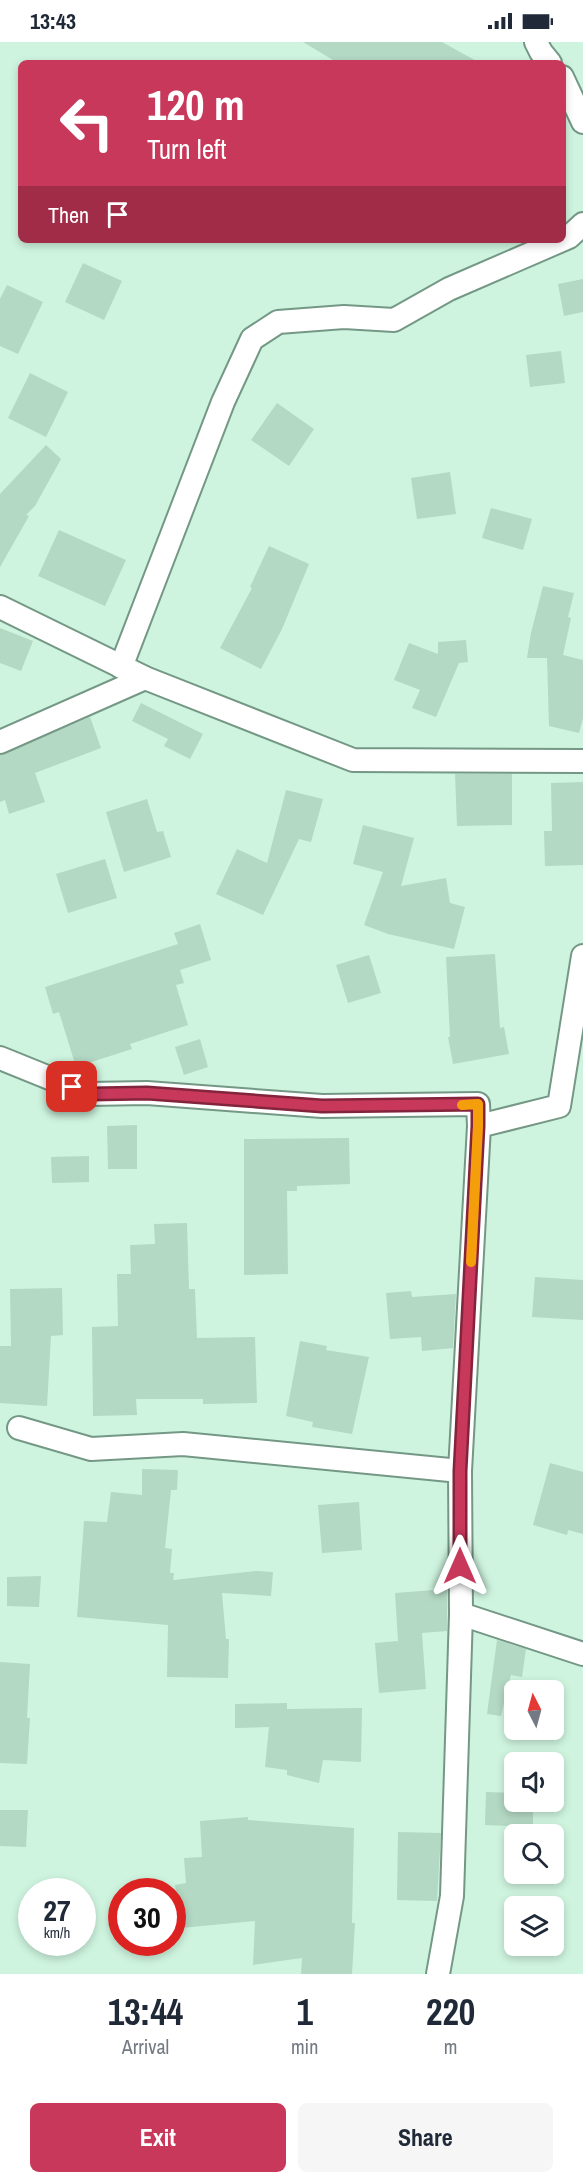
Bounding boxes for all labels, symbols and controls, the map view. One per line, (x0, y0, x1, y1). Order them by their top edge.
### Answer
text: 13:43 (30, 6, 76, 36)
text: 120 m (147, 77, 245, 133)
icon: left (48, 84, 126, 162)
text: Turn left (147, 131, 226, 167)
icon: arrive (101, 198, 134, 231)
text: Then (48, 200, 89, 230)
pin (46, 1061, 97, 1112)
icon: arrive (55, 1070, 88, 1103)
position arrow (428, 1534, 492, 1598)
north arrow (504, 1680, 564, 1740)
map controls (504, 1680, 564, 1956)
button: sound (504, 1752, 564, 1812)
button: search (504, 1824, 564, 1884)
speed limit sign: 30 (108, 1878, 186, 1956)
text: 27 (43, 1890, 71, 1930)
button: layers (504, 1896, 564, 1956)
text: km/h (44, 1922, 70, 1943)
text: 13:44 (108, 1988, 183, 2036)
text: 1 (296, 1988, 313, 2036)
text: 220 (426, 1988, 475, 2036)
text: Arrival (122, 2033, 169, 2060)
text: min (291, 2033, 318, 2060)
text: m (444, 2033, 457, 2060)
button: Exit (30, 2103, 286, 2172)
button: Share (298, 2103, 553, 2172)

